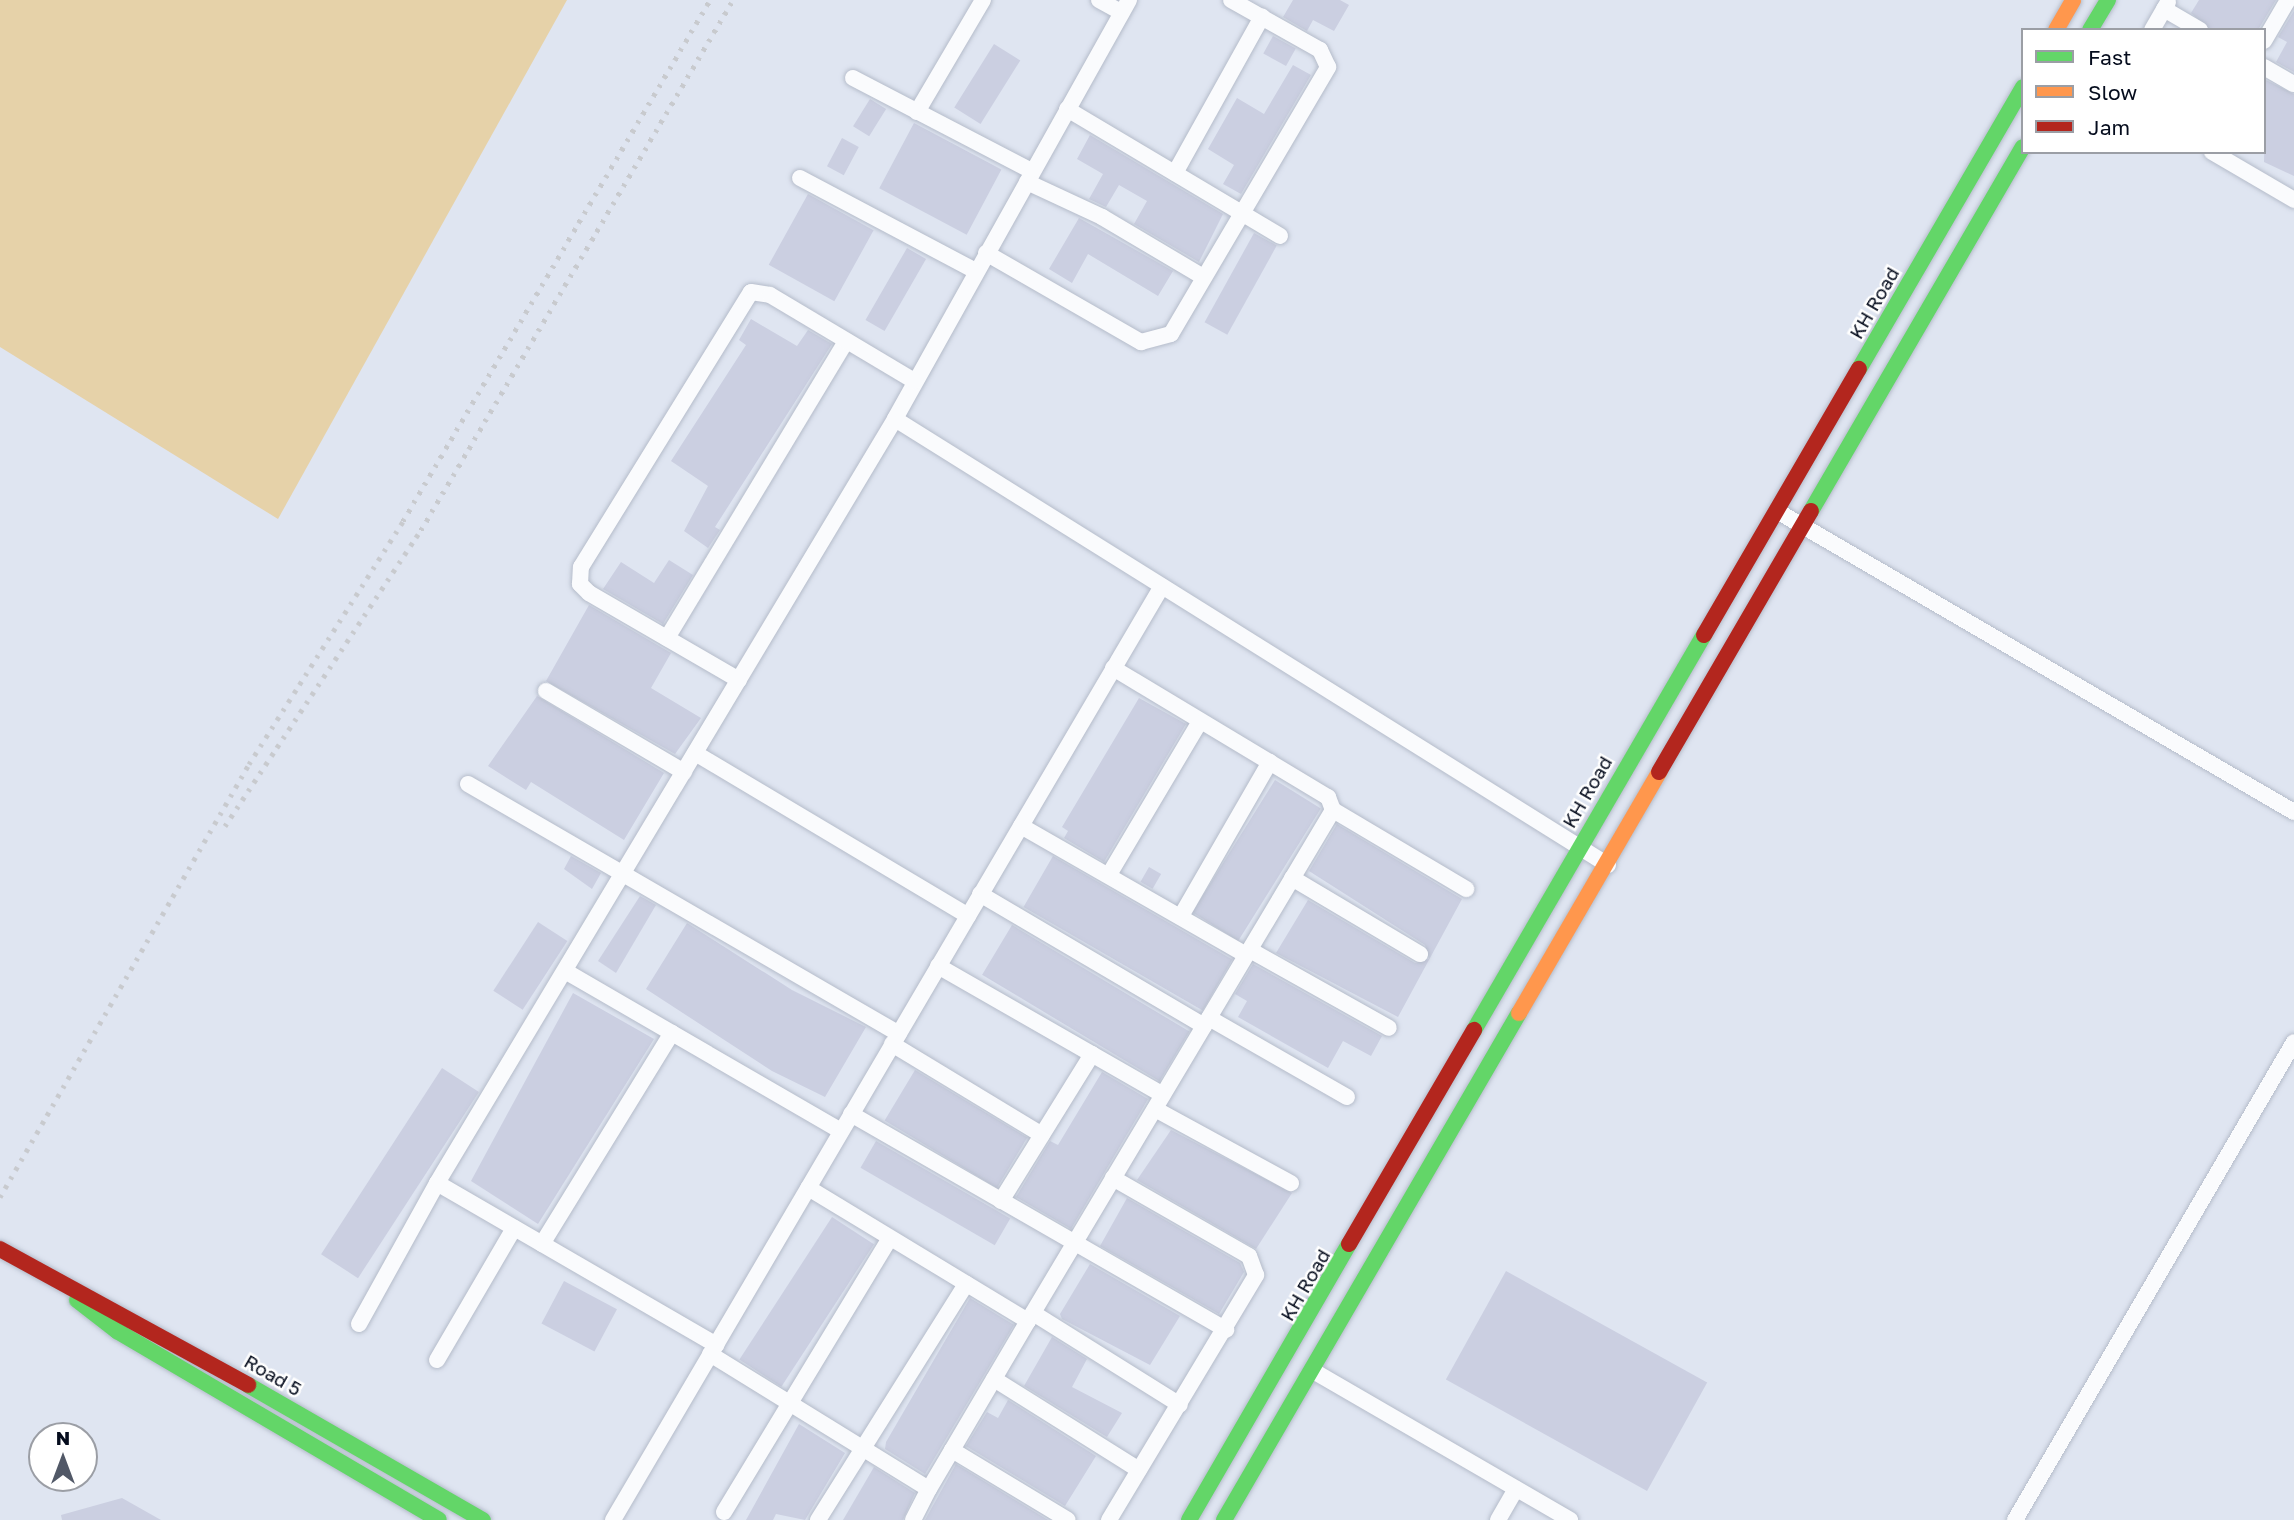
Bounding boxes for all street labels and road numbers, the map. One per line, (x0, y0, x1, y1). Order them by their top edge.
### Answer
street label: KH Road (1844, 263, 1904, 343)
street label: KH Road (1557, 752, 1617, 832)
street label: KH Road (1275, 1245, 1335, 1325)
street label: Road 5 (240, 1350, 306, 1400)

